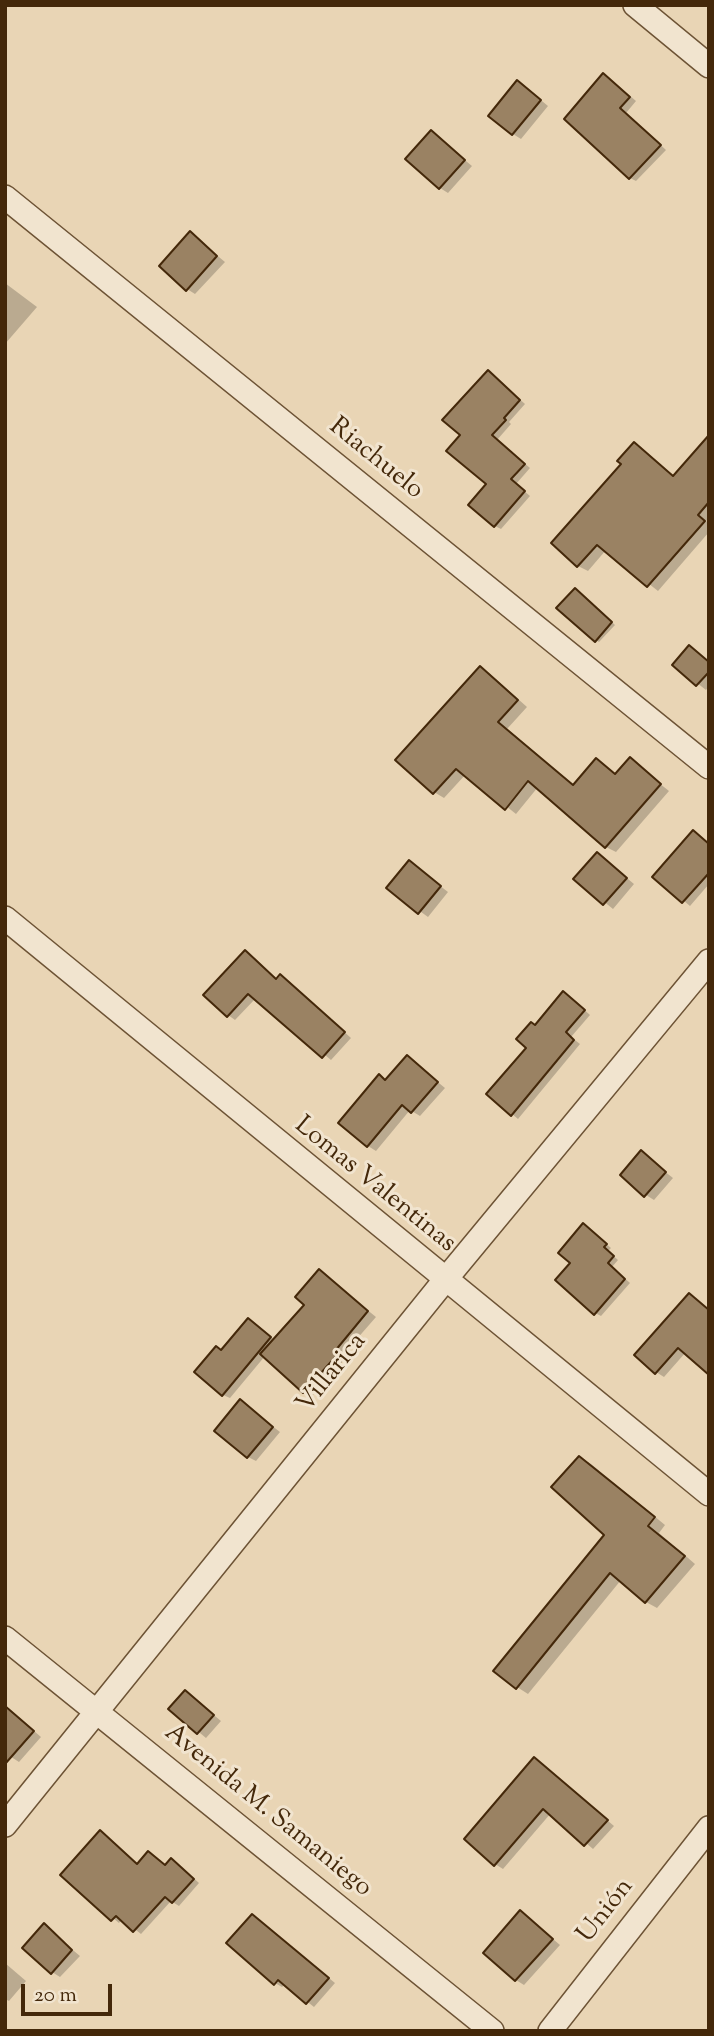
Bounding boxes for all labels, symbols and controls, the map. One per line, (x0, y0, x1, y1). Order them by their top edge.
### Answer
street label: Riachuelo (321, 412, 429, 508)
street label: Lomas Valentinas (287, 1111, 461, 1261)
street label: Villarica (291, 1328, 375, 1420)
street label: Avenida M. Samaniego (157, 1719, 377, 1905)
street label: Unión (572, 1873, 642, 1951)
scale bar (24, 1969, 116, 2013)
text: 20 m (34, 1981, 77, 2011)

